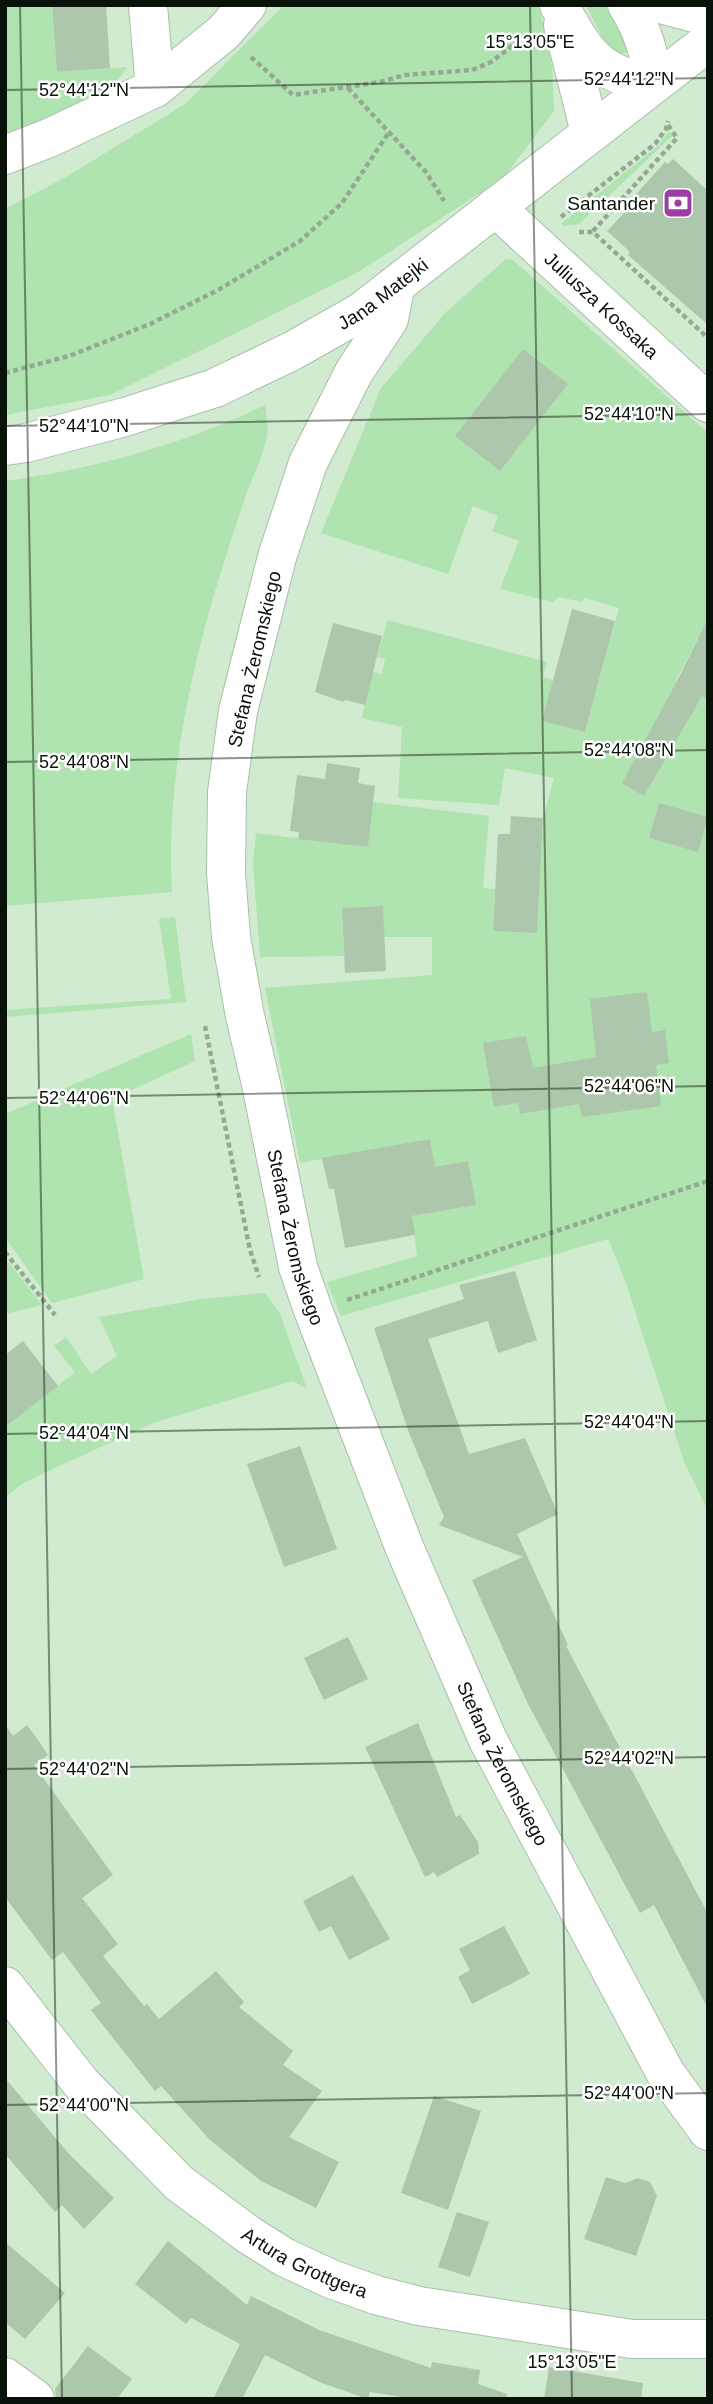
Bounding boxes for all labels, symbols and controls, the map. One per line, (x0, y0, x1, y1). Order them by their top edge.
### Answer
text: 15°13'05"E (485, 32, 575, 52)
text: 52°44'12"N (584, 69, 674, 89)
text: 52°44'12"N (39, 80, 129, 100)
bank icon: Santander (661, 186, 695, 220)
place label: Santander (567, 193, 656, 214)
street label: Juliusza Kossaka (540, 248, 663, 363)
street label: Jana Matejki (334, 254, 432, 334)
text: 52°44'10"N (584, 404, 674, 424)
text: 52°44'10"N (39, 416, 129, 436)
street label: Stefana Żeromskiego (224, 569, 285, 749)
text: 52°44'08"N (584, 740, 674, 760)
text: 52°44'08"N (39, 752, 129, 772)
text: 52°44'06"N (584, 1076, 674, 1096)
text: 52°44'06"N (39, 1088, 129, 1108)
street label: Stefana Żeromskiego (263, 1147, 328, 1328)
text: 52°44'04"N (584, 1412, 674, 1432)
text: 52°44'04"N (39, 1423, 129, 1443)
street label: Stefana Żeromskiego (453, 1678, 552, 1849)
text: 52°44'02"N (584, 1748, 674, 1768)
text: 52°44'02"N (39, 1759, 129, 1779)
text: 52°44'00"N (584, 2083, 674, 2103)
text: 52°44'00"N (39, 2095, 129, 2115)
street label: Artura Grottgera (238, 2223, 371, 2302)
text: 15°13'05"E (527, 2352, 617, 2372)

